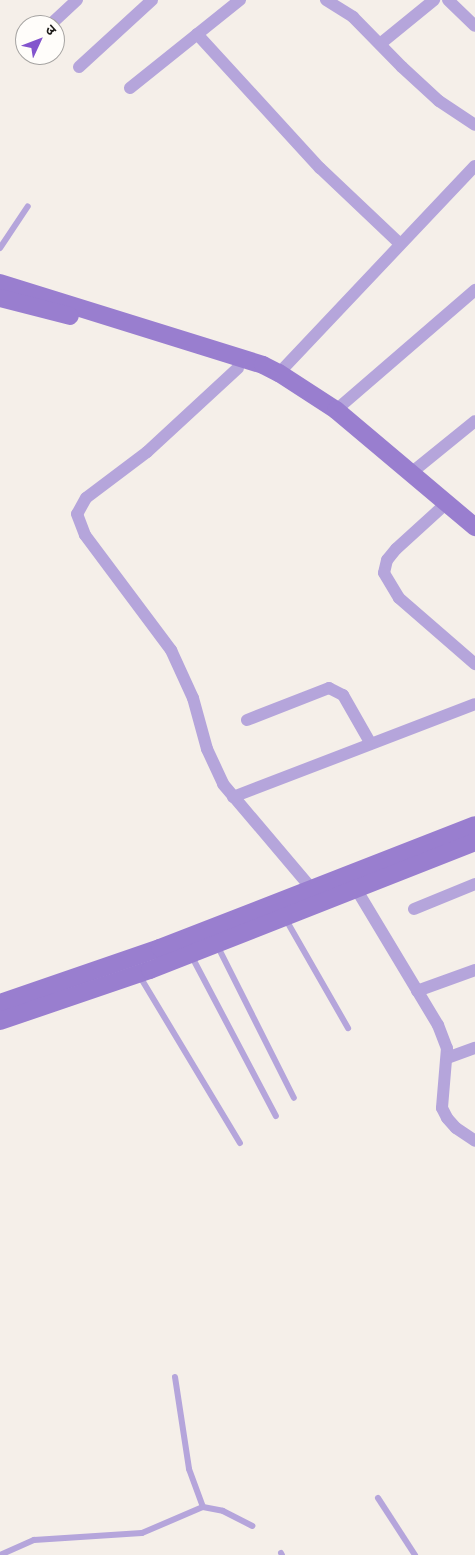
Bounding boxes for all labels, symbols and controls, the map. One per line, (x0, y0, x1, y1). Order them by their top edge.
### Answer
north arrow (15, 15, 65, 65)
text: उ (42, 21, 60, 39)

